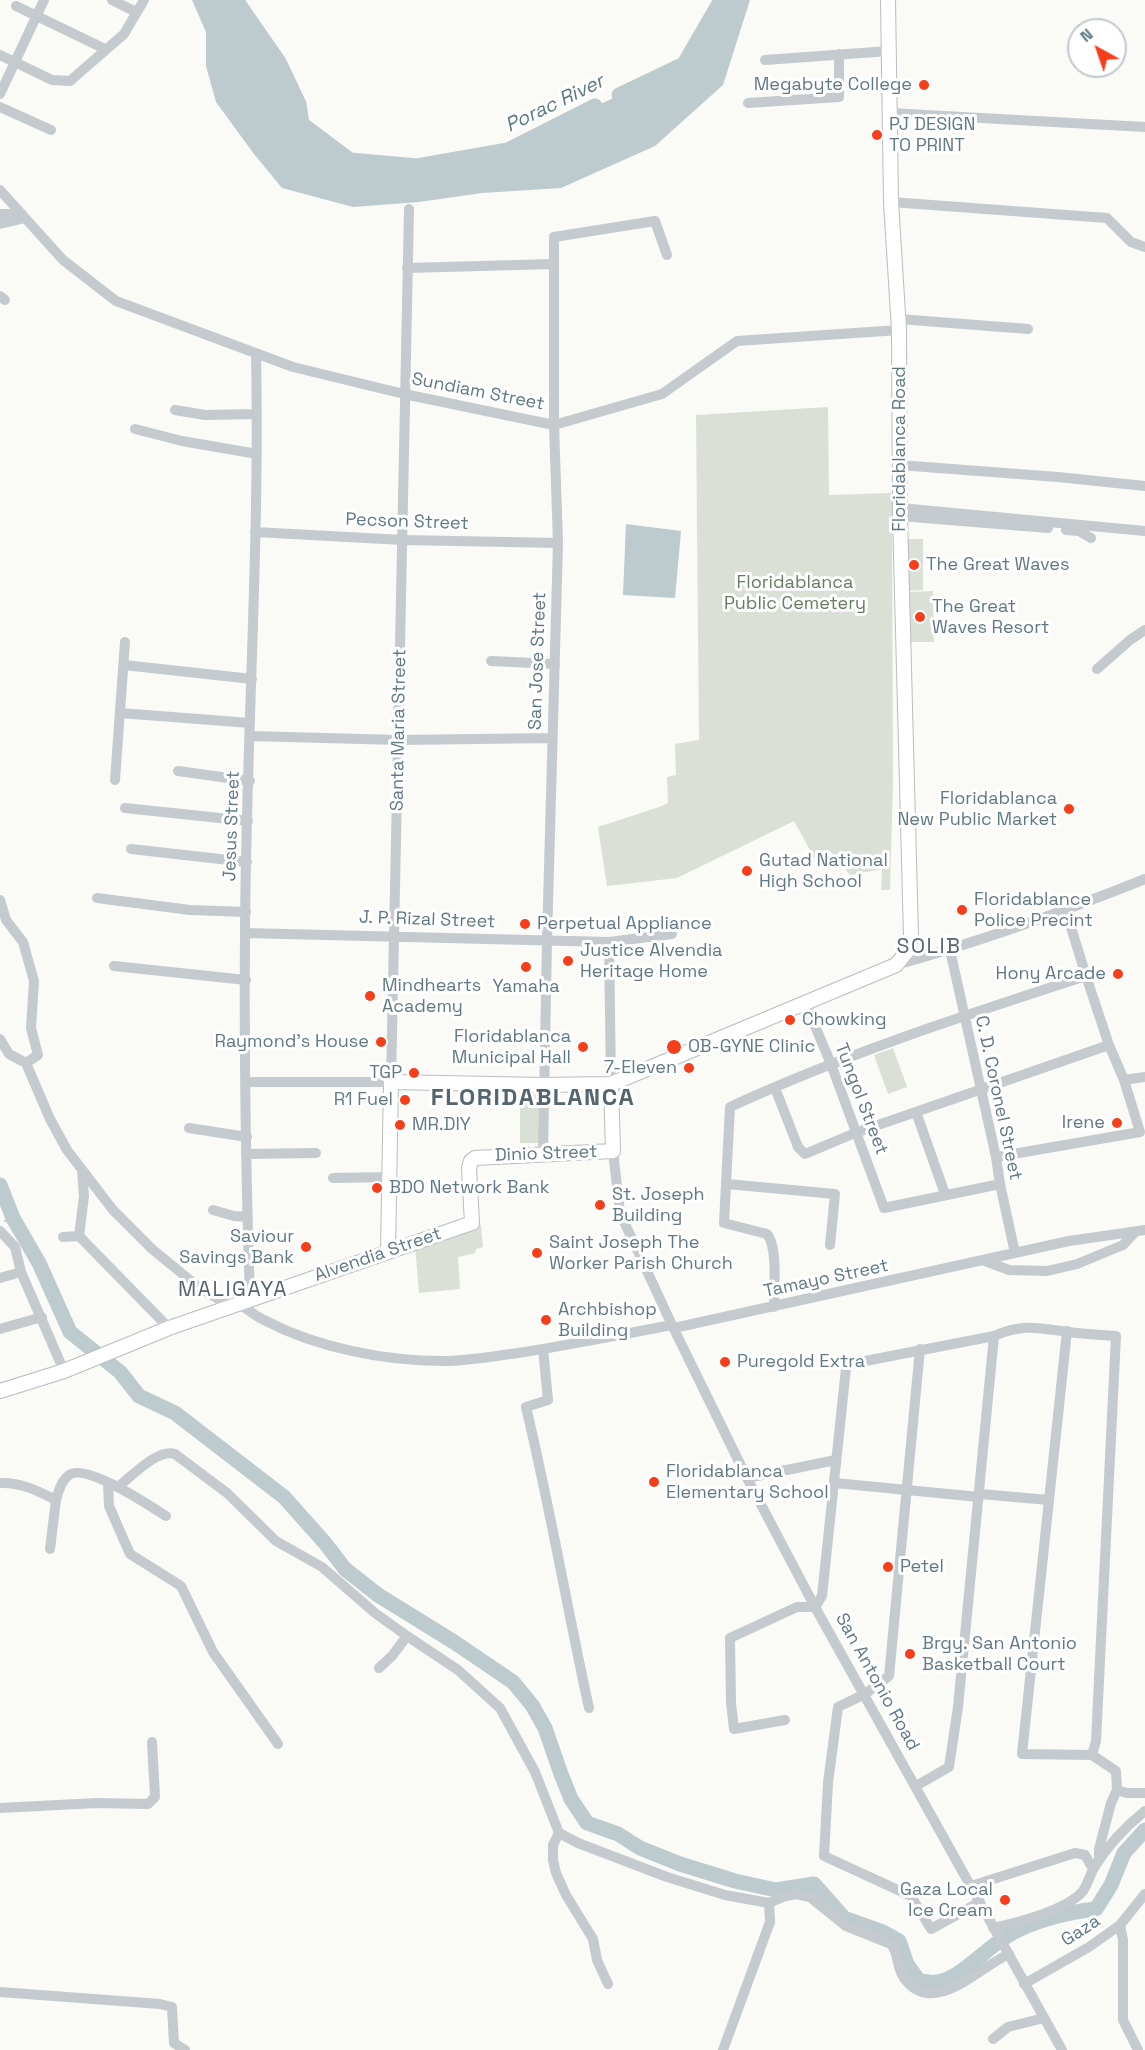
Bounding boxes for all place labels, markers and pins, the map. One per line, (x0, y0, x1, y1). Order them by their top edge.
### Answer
place label: Megabyte College (754, 74, 912, 96)
marker: Megabyte College (917, 78, 931, 92)
place label: PJ DESIGN TO PRINT (889, 114, 975, 156)
marker: PJ DESIGN TO PRINT (870, 128, 884, 142)
place label: The Great Waves (926, 554, 1069, 576)
marker: The Great Waves (907, 558, 921, 572)
place label: The Great Waves Resort (932, 596, 1049, 638)
marker: The Great Waves Resort (913, 610, 927, 624)
place label: Floridablanca New Public Market (897, 788, 1057, 830)
marker: Floridablanca New Public Market (1062, 802, 1076, 816)
place label: Gutad National High School (759, 850, 888, 892)
marker: Gutad National High School (740, 864, 754, 878)
place label: Floridablance Police Precint (974, 889, 1093, 932)
marker: Floridablance Police Precint (955, 903, 969, 917)
place label: Perpetual Appliance (537, 913, 712, 935)
marker: Perpetual Appliance (518, 917, 532, 931)
place label: Justice Alvendia Heritage Home (580, 940, 722, 982)
marker: Justice Alvendia Heritage Home (561, 954, 575, 968)
marker: Yamaha (519, 960, 533, 974)
place label: Hony Arcade (996, 963, 1106, 985)
marker: Hony Arcade (1111, 967, 1125, 981)
place label: Mindhearts Academy (382, 975, 481, 1018)
place label: Yamaha (492, 976, 560, 998)
marker: Mindhearts Academy (363, 989, 377, 1003)
place label: Chowking (802, 1009, 887, 1031)
marker: Chowking (783, 1013, 797, 1027)
place label: Floridablanca Municipal Hall (452, 1026, 571, 1068)
place label: Raymond's House (215, 1031, 369, 1053)
marker: Raymond's House (374, 1035, 388, 1049)
place label: OB-GYNE Clinic (688, 1036, 815, 1058)
marker: OB-GYNE Clinic (665, 1038, 683, 1056)
marker: Floridablanca Municipal Hall (576, 1040, 590, 1054)
place label: 7-Eleven (604, 1057, 677, 1079)
marker: 7-Eleven (682, 1061, 696, 1075)
place label: TGP (369, 1062, 402, 1084)
marker: TGP (407, 1066, 421, 1080)
place label: R1 Fuel (334, 1089, 393, 1111)
marker: R1 Fuel (398, 1093, 412, 1107)
place label: Irene (1062, 1112, 1105, 1134)
place label: MR.DIY (412, 1114, 471, 1136)
marker: Irene (1110, 1116, 1124, 1130)
marker: MR.DIY (393, 1118, 407, 1132)
place label: BDO Network Bank (389, 1177, 549, 1199)
marker: BDO Network Bank (370, 1181, 384, 1195)
place label: St. Joseph Building (612, 1184, 705, 1226)
marker: St. Joseph Building (593, 1198, 607, 1212)
place label: Saviour Savings Bank (179, 1226, 294, 1268)
place label: Saint Joseph The Worker Parish Church (549, 1232, 733, 1274)
marker: Saviour Savings Bank (299, 1240, 313, 1254)
marker: Saint Joseph The Worker Parish Church (530, 1246, 544, 1260)
place label: Archbishop Building (558, 1299, 657, 1342)
marker: Archbishop Building (539, 1313, 553, 1327)
place label: Puregold Extra (737, 1351, 865, 1373)
marker: Puregold Extra (718, 1355, 732, 1369)
place label: Floridablanca Elementary School (666, 1461, 829, 1504)
marker: Floridablanca Elementary School (647, 1475, 661, 1489)
place label: Petel (900, 1556, 944, 1578)
marker: Petel (881, 1560, 895, 1574)
place label: Brgy. San Antonio Basketball Court (922, 1633, 1077, 1676)
marker: Brgy. San Antonio Basketball Court (903, 1647, 917, 1661)
place label: Gaza Local Ice Cream (900, 1879, 993, 1922)
marker: Gaza Local Ice Cream (998, 1893, 1012, 1907)

